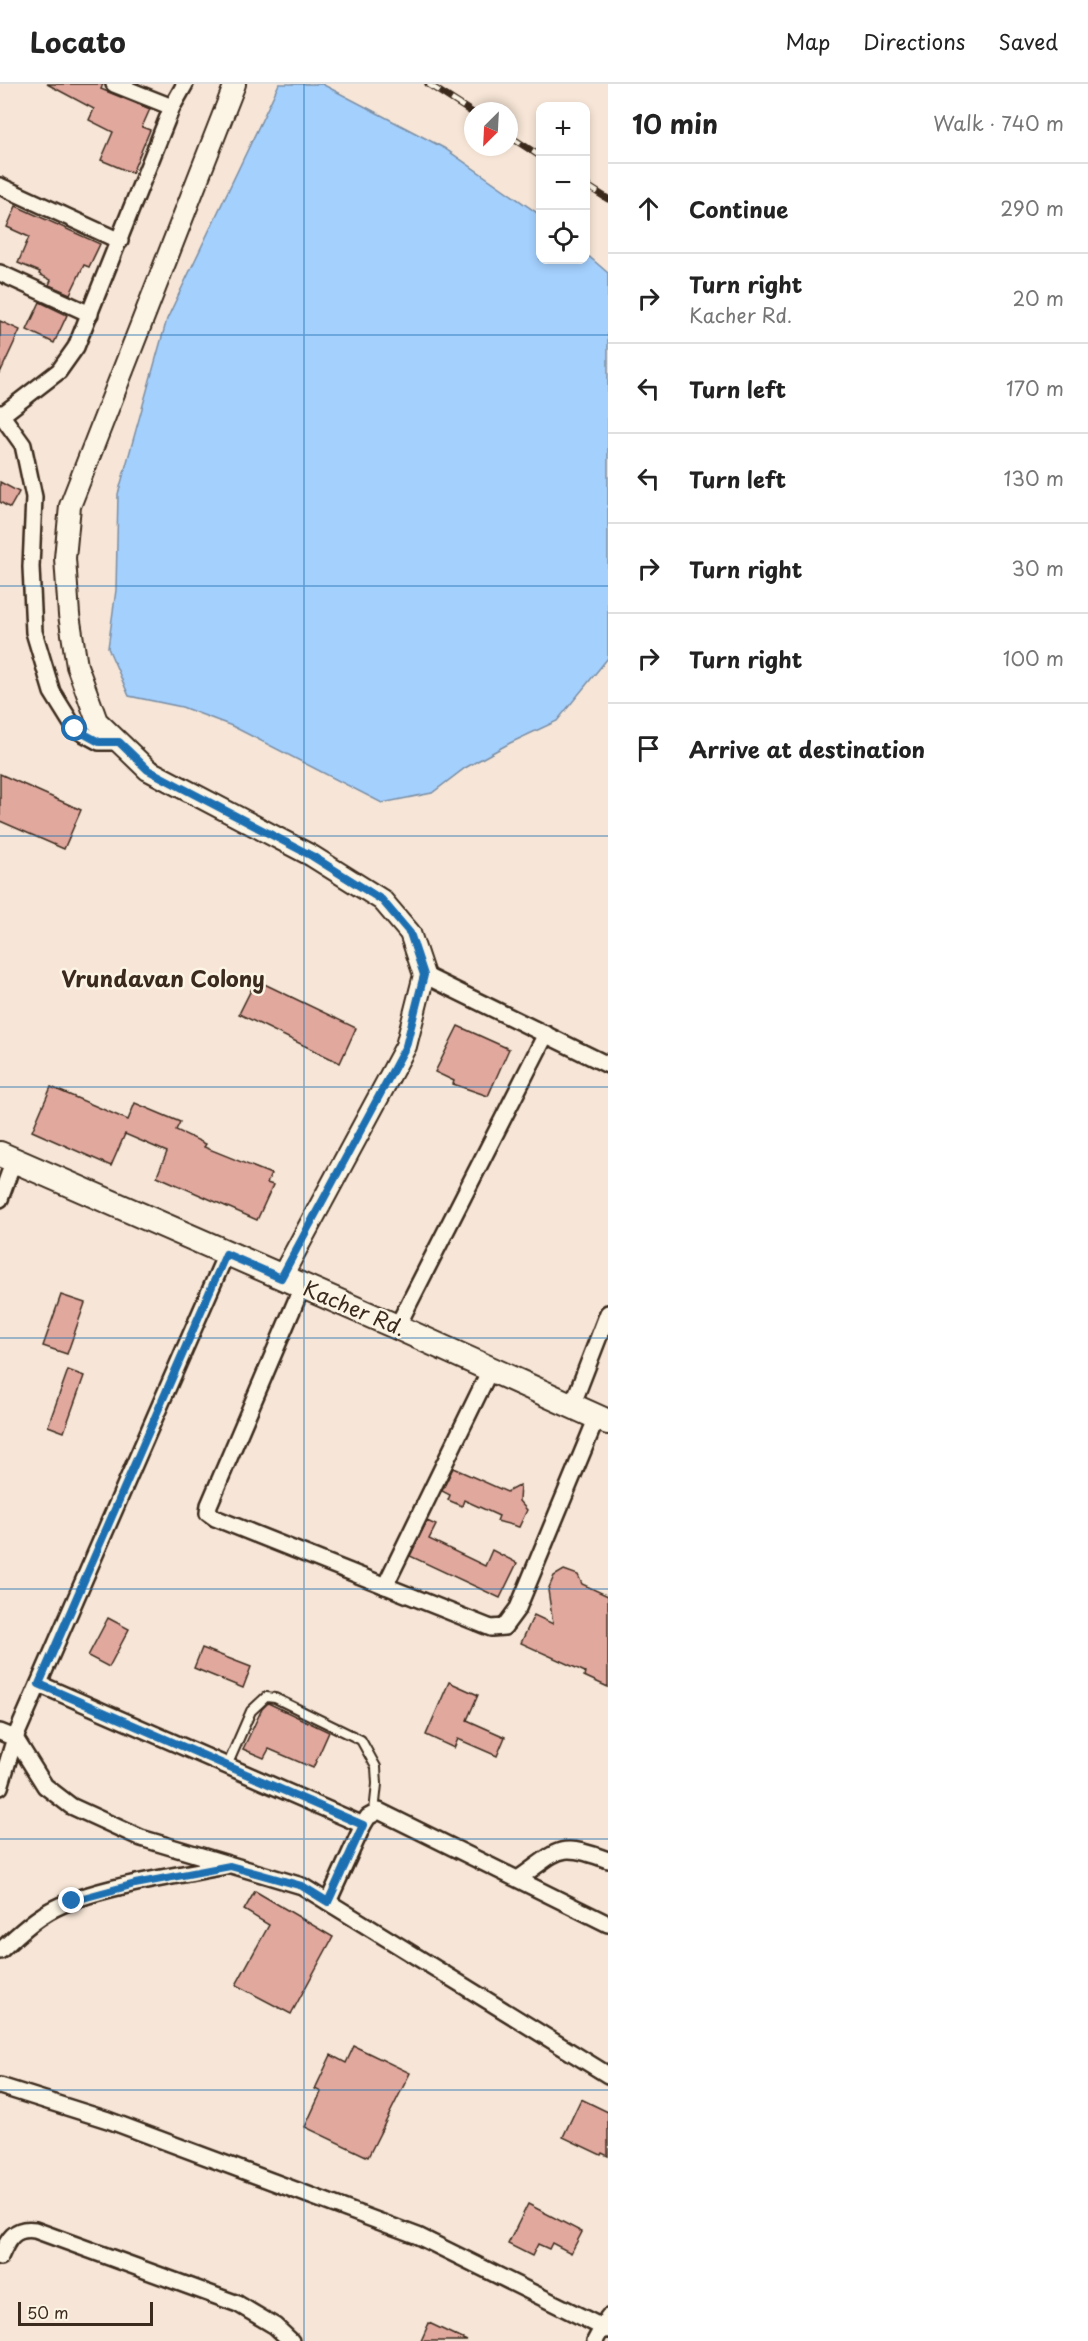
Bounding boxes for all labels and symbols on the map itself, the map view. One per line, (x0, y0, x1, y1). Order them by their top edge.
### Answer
north arrow (464, 102, 518, 156)
route start (61, 715, 87, 741)
district label: Vrundavan Colony (61, 961, 265, 994)
street label: Kacher Rd. (299, 1271, 411, 1343)
route end (58, 1887, 84, 1913)
scale bar (18, 2299, 153, 2326)

